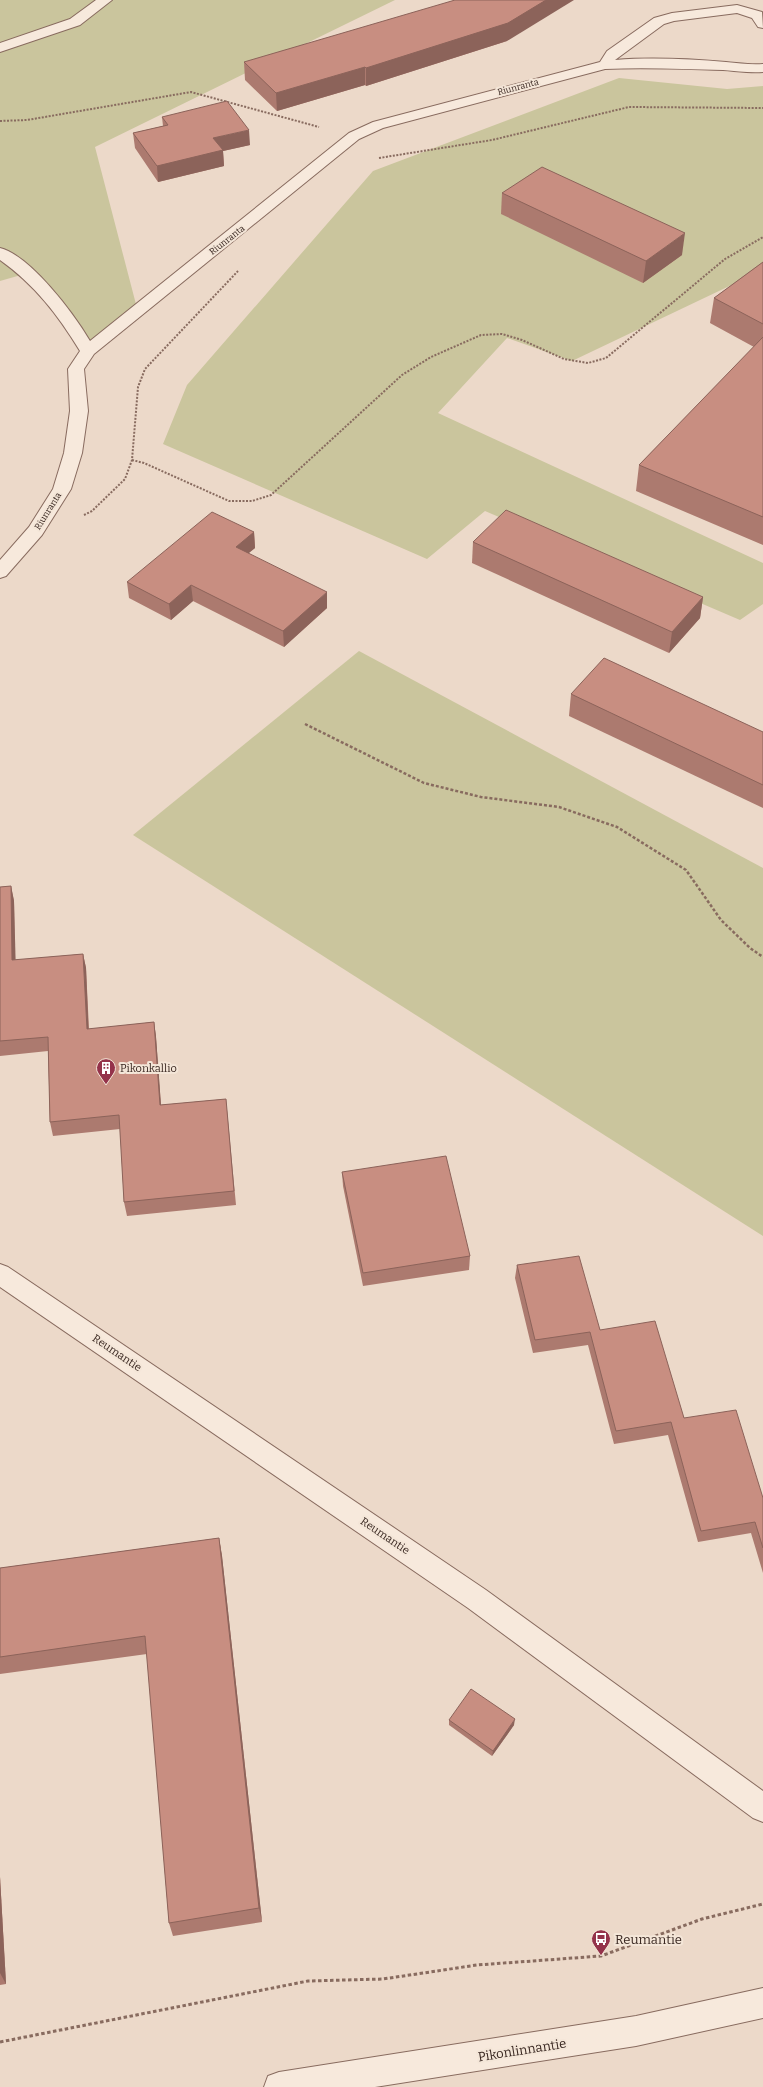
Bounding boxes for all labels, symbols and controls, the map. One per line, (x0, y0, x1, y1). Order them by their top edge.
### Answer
street label: Riunranta (496, 77, 540, 97)
street label: Riunranta (207, 223, 247, 257)
street label: Riunranta (33, 490, 63, 532)
building icon: Pikonkallio (95, 1057, 117, 1085)
place label: Pikonkallio (120, 1062, 177, 1075)
street label: Reumantie (90, 1332, 144, 1374)
street label: Reumantie (358, 1515, 412, 1557)
bus stop icon: Reumantie (590, 1928, 612, 1956)
place label: Reumantie (615, 1932, 682, 1947)
street label: Pikonlinnantie (477, 2036, 567, 2064)

